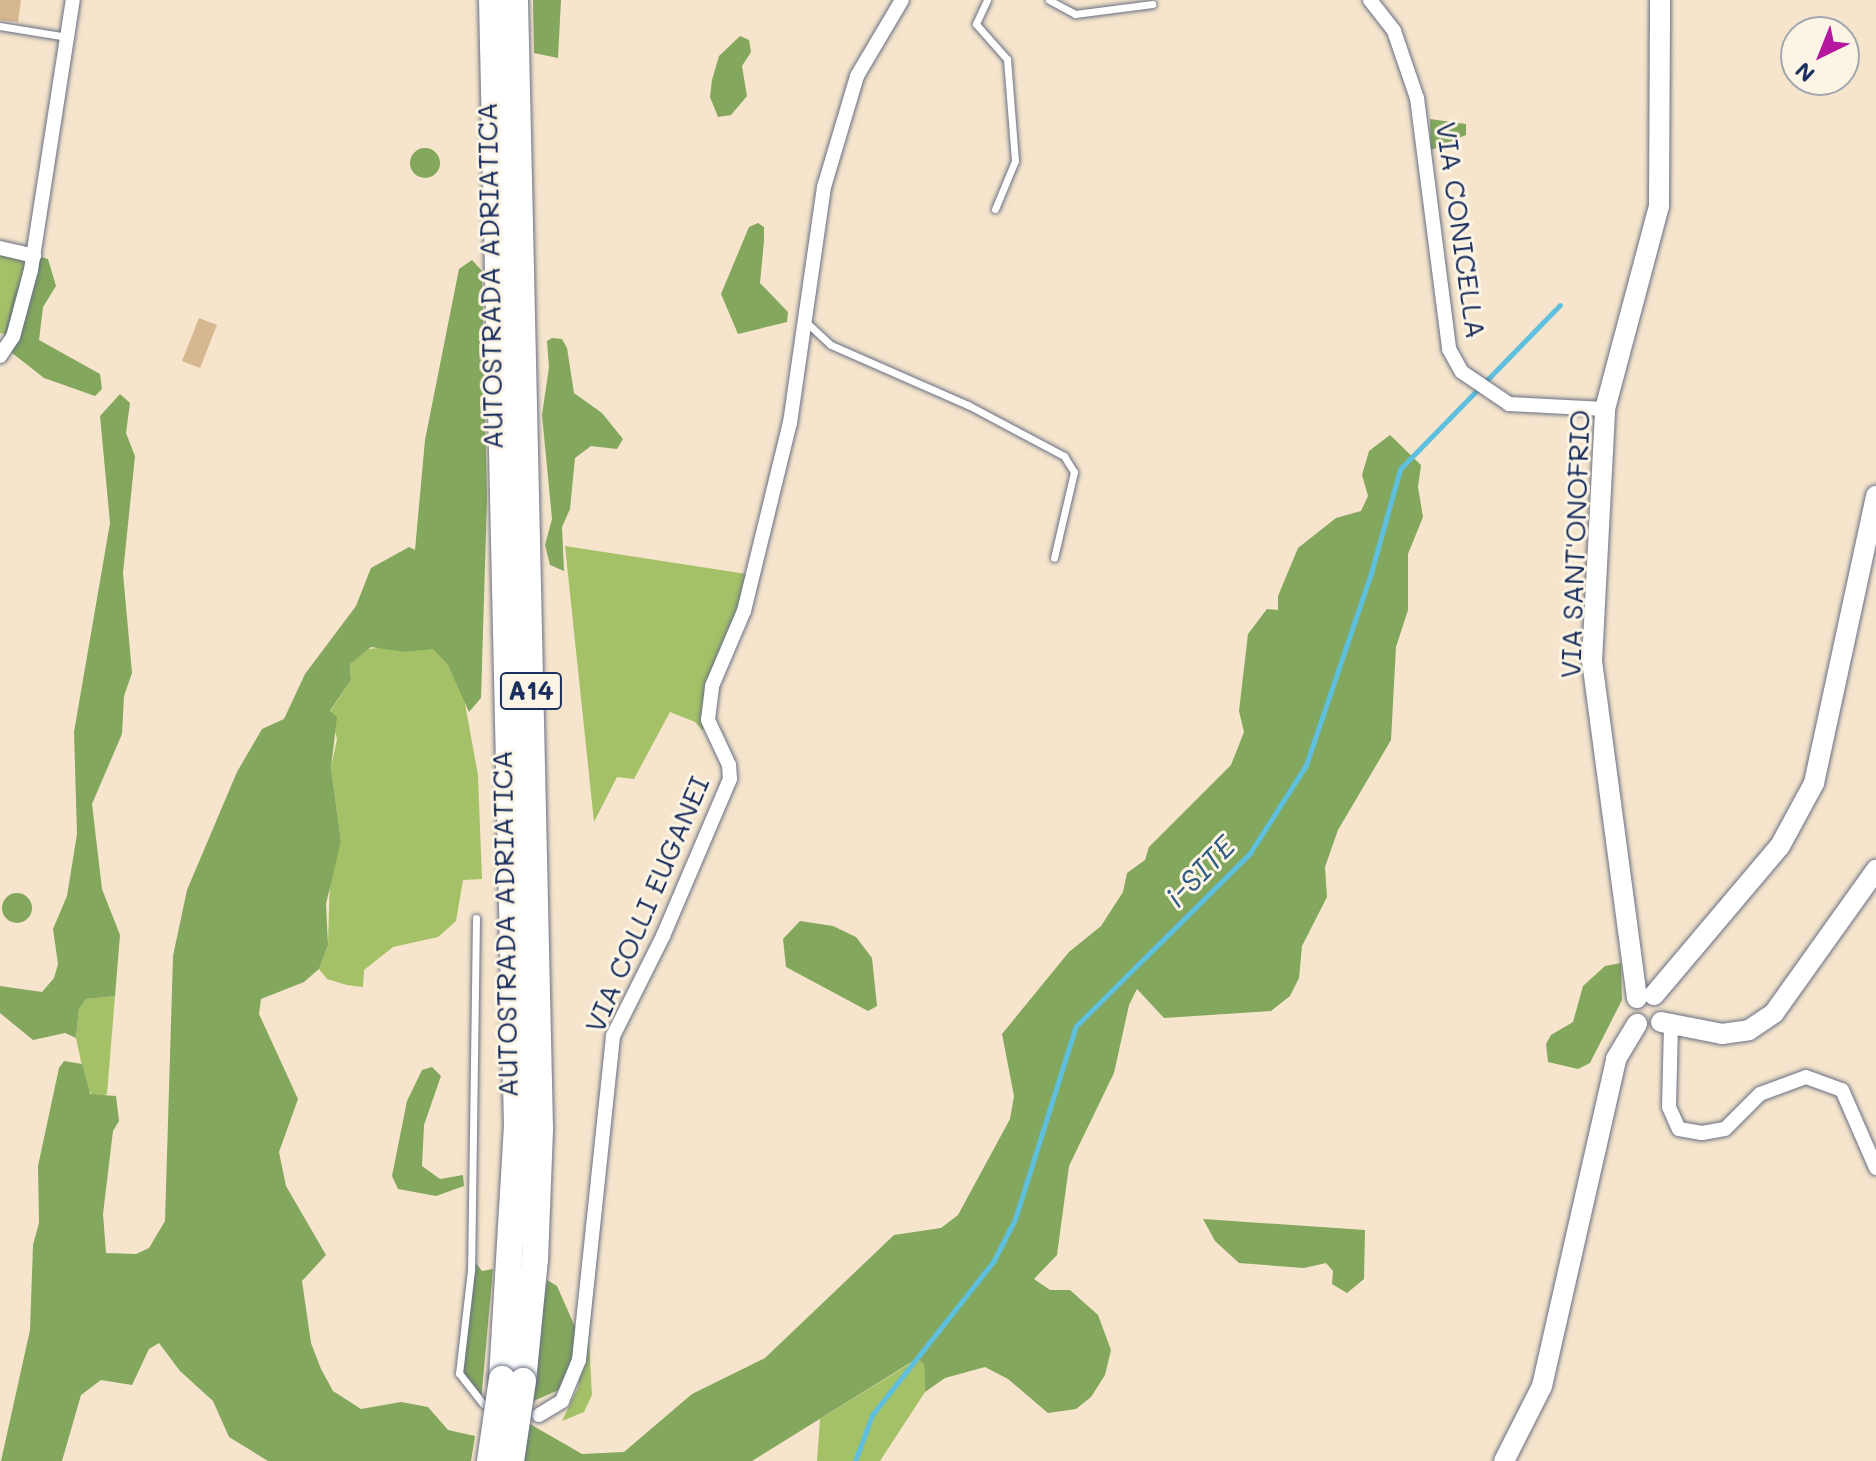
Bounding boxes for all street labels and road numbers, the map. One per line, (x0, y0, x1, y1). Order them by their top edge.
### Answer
street label: AUTOSTRADA ADRIATICA (469, 102, 509, 450)
street label: VIA CONICELLA (1430, 119, 1494, 341)
street label: VIA SANT'ONOFRIO (1553, 409, 1595, 679)
road number: A14 (499, 669, 563, 713)
street label: AUTOSTRADA ADRIATICA (484, 750, 524, 1098)
street label: VIA COLLI EUGANEI (577, 771, 715, 1037)

